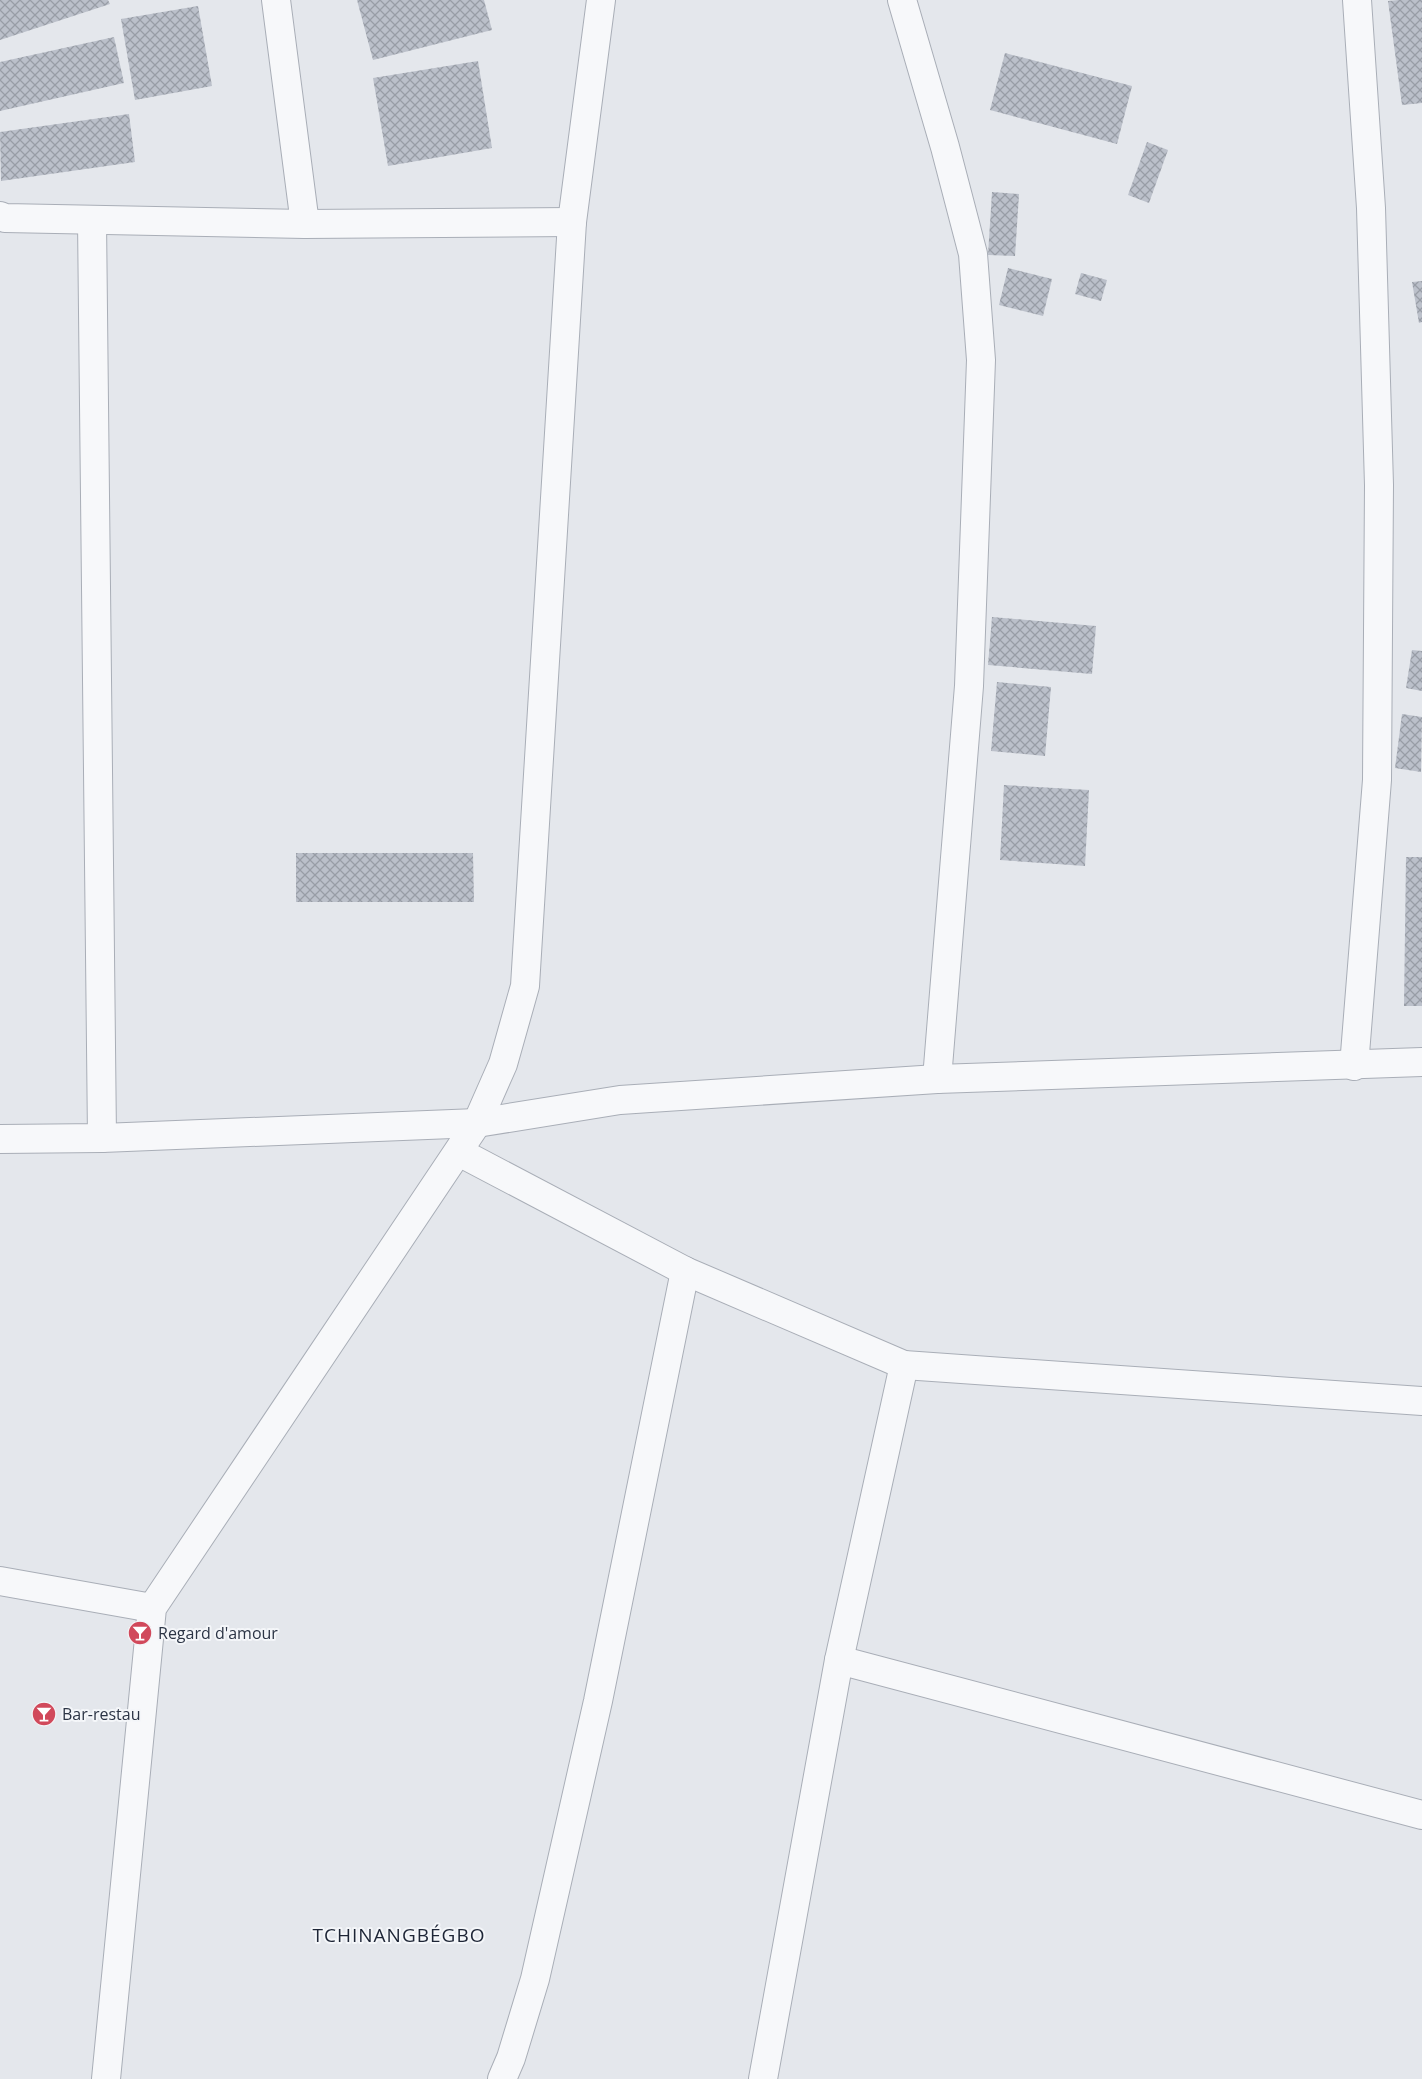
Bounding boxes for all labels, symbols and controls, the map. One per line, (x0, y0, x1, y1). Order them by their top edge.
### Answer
bar icon: Regard d'amour (127, 1620, 153, 1646)
place label: Regard d'amour (158, 1622, 278, 1644)
bar icon: Bar-restau (31, 1701, 57, 1727)
place label: Bar-restau (62, 1703, 140, 1725)
district label: TCHINANGBÉGBO (313, 1922, 485, 1948)

